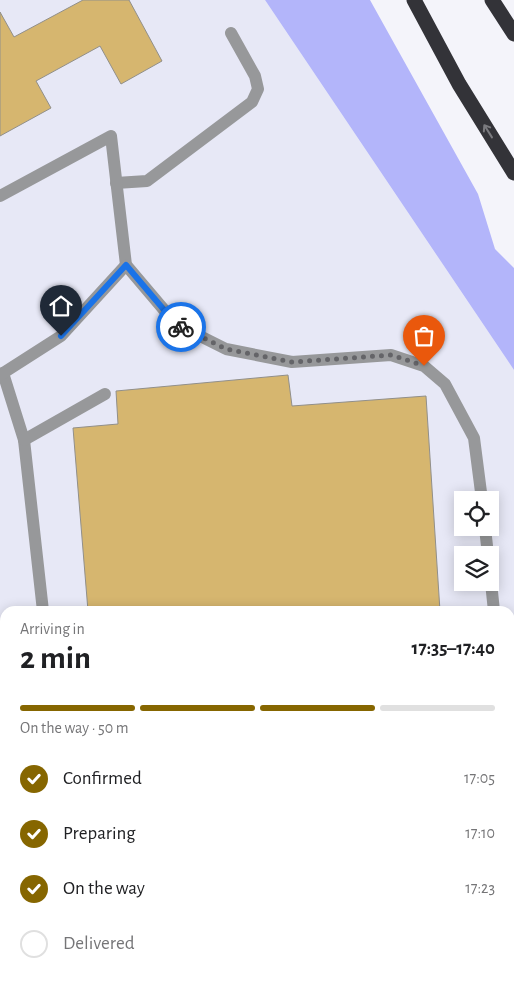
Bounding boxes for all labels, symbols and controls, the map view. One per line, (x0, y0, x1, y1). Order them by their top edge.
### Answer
one-way arrow (483, 125, 493, 139)
pin (40, 285, 82, 336)
icon: home (47, 292, 75, 320)
courier (156, 302, 206, 352)
icon: bike (167, 313, 195, 341)
pin (403, 315, 445, 366)
icon: bag (410, 322, 438, 350)
map controls (454, 491, 499, 591)
button: locate (454, 491, 499, 536)
button: layers (454, 546, 499, 591)
text: Arriving in (20, 621, 85, 637)
text: 17:35–17:40 (412, 639, 495, 658)
text: 2 min (20, 642, 91, 674)
text: On the way · 50 m (20, 720, 129, 736)
icon: check (20, 765, 48, 793)
text: Confirmed (63, 769, 142, 788)
text: 17:05 (464, 770, 495, 786)
icon: check (20, 820, 48, 848)
text: Preparing (63, 824, 136, 843)
text: 17:10 (465, 825, 495, 841)
icon: check (20, 875, 48, 903)
text: On the way (63, 879, 145, 898)
text: 17:23 (465, 880, 495, 896)
text: Delivered (63, 934, 135, 953)

